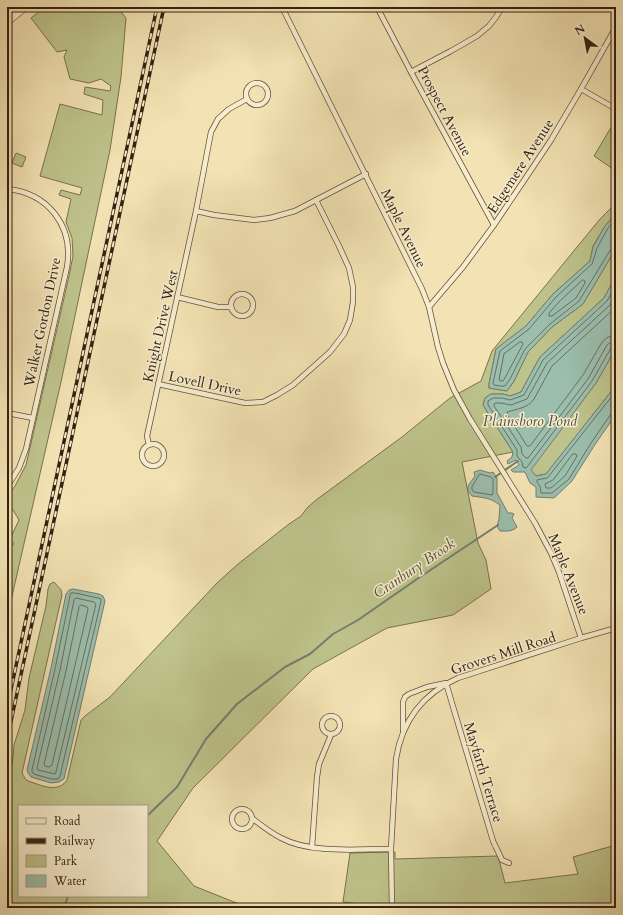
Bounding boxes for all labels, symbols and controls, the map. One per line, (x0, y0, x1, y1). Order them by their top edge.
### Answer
north arrow (565, 18, 605, 58)
text: N (572, 21, 588, 39)
street label: Prospect Avenue (413, 63, 476, 160)
street label: Edgemere Avenue (483, 115, 558, 217)
street label: Maple Avenue (376, 186, 431, 271)
street label: Walker Gordon Drive (19, 256, 66, 390)
street label: Knight Drive West (138, 268, 183, 384)
street label: Lovell Drive (167, 366, 243, 400)
water label: Plainsboro Pond (483, 411, 578, 431)
street label: Maple Avenue (544, 531, 593, 618)
water label: Cranbury Brook (369, 533, 459, 603)
street label: Grovers Mill Road (448, 627, 559, 679)
street label: Mayfarth Terrace (459, 720, 508, 824)
legend (18, 805, 148, 897)
text: Road (54, 813, 81, 829)
text: Railway (54, 833, 96, 849)
text: Park (54, 853, 78, 869)
text: Water (53, 873, 87, 889)

